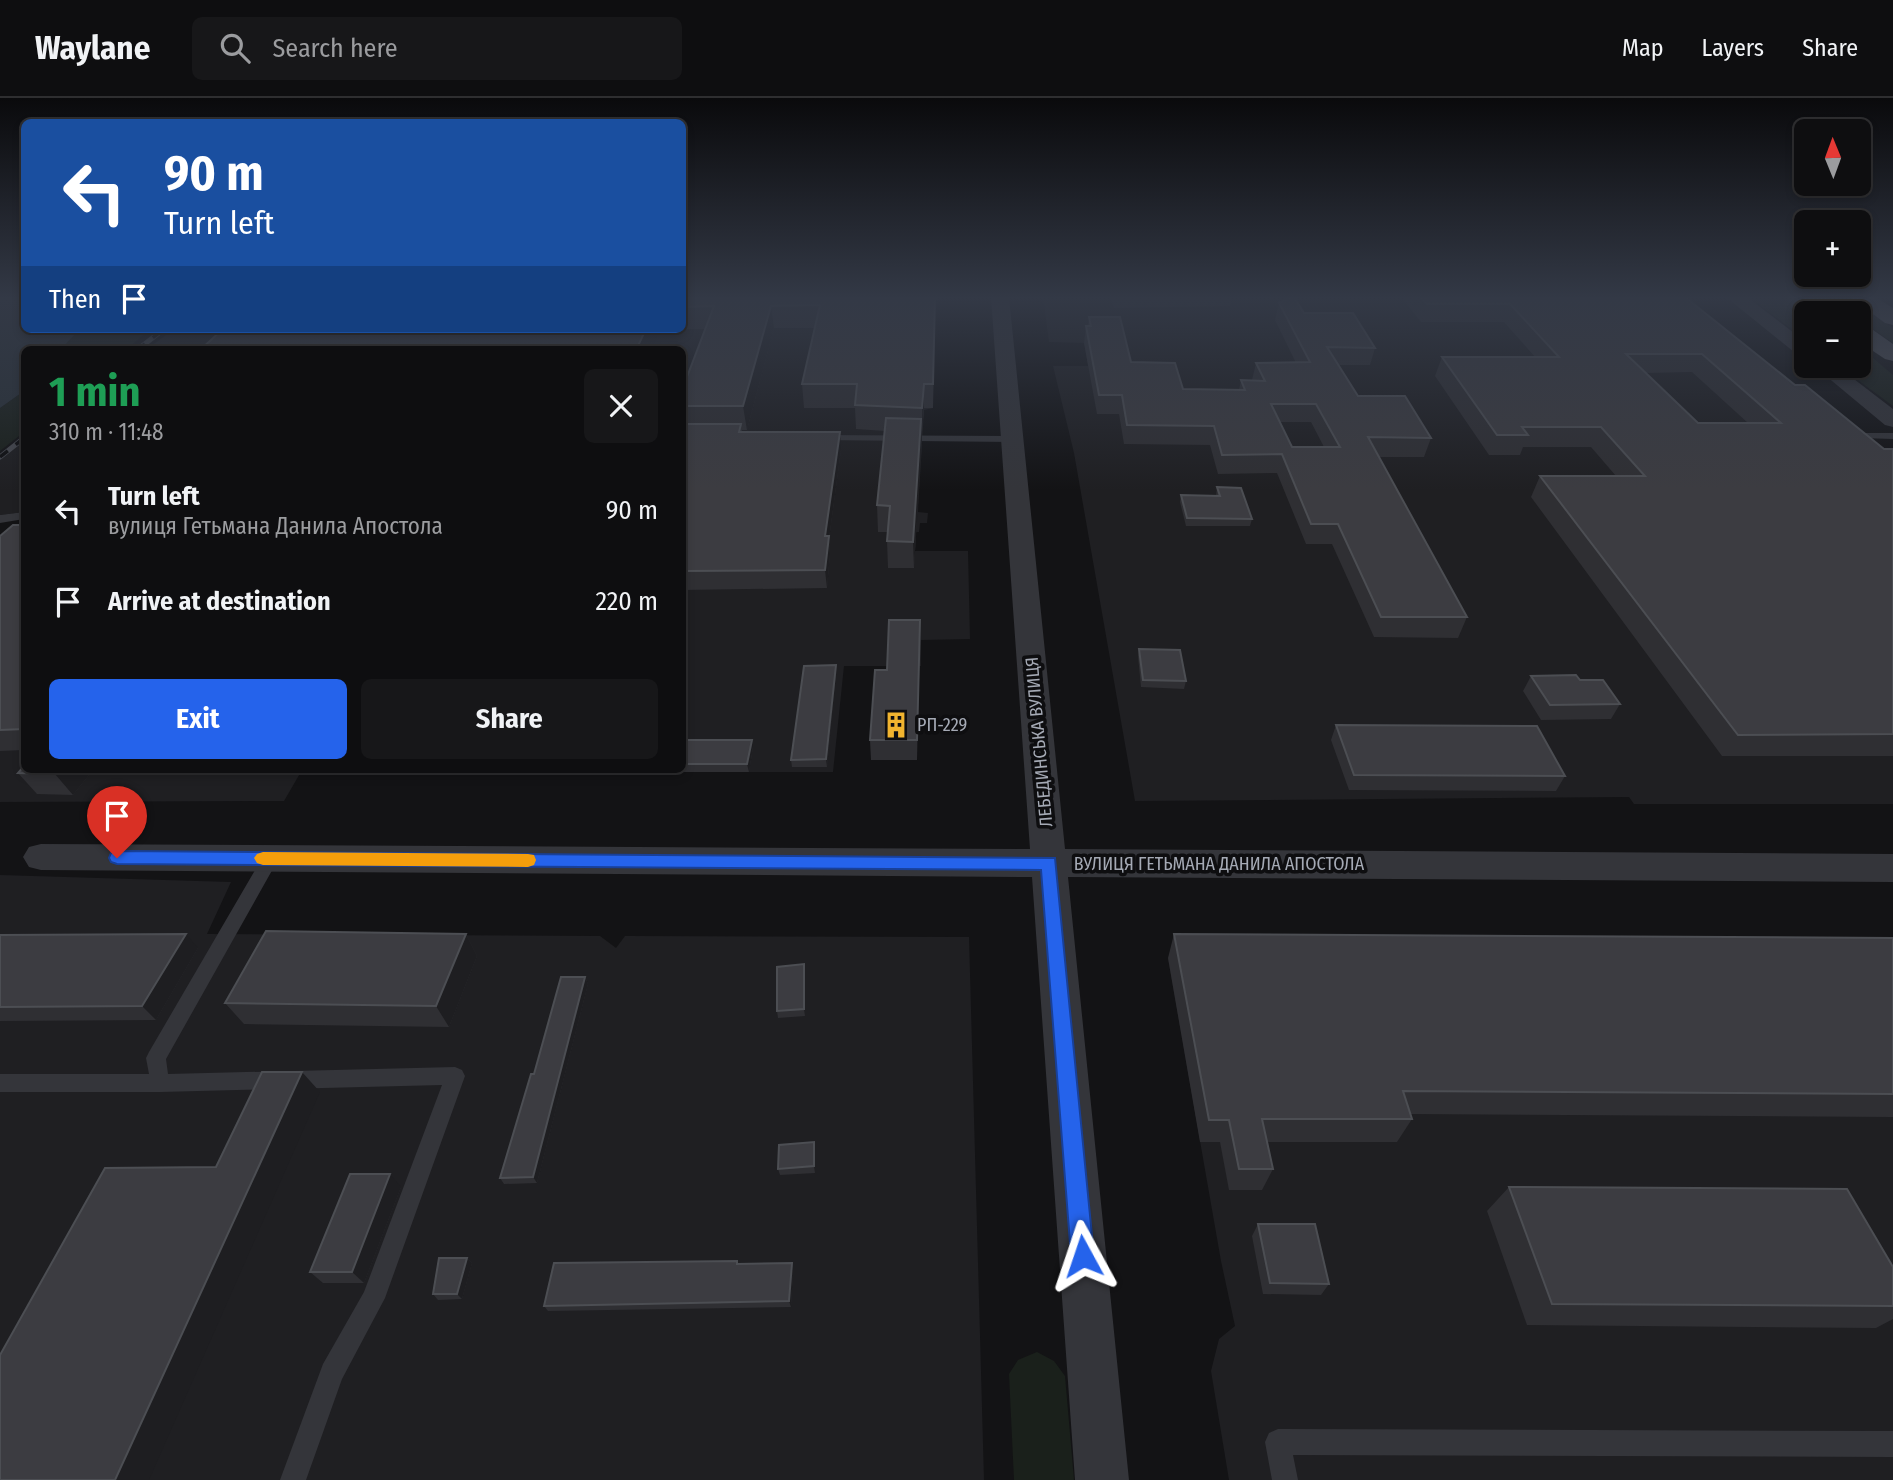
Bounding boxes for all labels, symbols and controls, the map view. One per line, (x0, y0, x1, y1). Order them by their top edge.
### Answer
search box (192, 17, 682, 80)
text: Waylane (35, 28, 150, 68)
icon: search (216, 29, 254, 67)
text: Search here (272, 33, 398, 64)
text: Map (1622, 34, 1664, 62)
text: Layers (1702, 34, 1764, 62)
text: Share (1802, 34, 1858, 62)
north arrow (1794, 119, 1871, 196)
map controls (1794, 119, 1871, 378)
text: 90 m (164, 144, 264, 203)
icon: left (49, 147, 140, 238)
text: Turn left (164, 204, 274, 242)
button: + (1794, 210, 1871, 287)
icon: arrive (115, 280, 153, 318)
text: Then (49, 284, 101, 315)
button: − (1794, 301, 1871, 378)
text: 1 min (49, 367, 140, 417)
button: close (584, 369, 658, 443)
text: 310 m · 11:48 (49, 418, 164, 446)
text: Turn left (108, 481, 200, 512)
icon: left (49, 492, 87, 530)
text: 90 m (606, 495, 658, 526)
text: вулиця Гетьмана Данила Апостола (108, 512, 443, 540)
icon: arrive (49, 583, 87, 621)
text: Arrive at destination (108, 586, 331, 617)
text: 220 m (595, 586, 658, 617)
street label: ЛЕБЕДИНСЬКА ВУЛИЦЯ (1021, 656, 1057, 828)
button: Exit (49, 679, 347, 759)
button: Share (361, 679, 658, 759)
building icon: РП-229 (881, 710, 911, 740)
place label: РП-229 (917, 714, 967, 736)
pin (87, 786, 147, 858)
icon: arrive (98, 797, 136, 835)
street label: ВУЛИЦЯ ГЕТЬМАНА ДАНИЛА АПОСТОЛА (1074, 853, 1365, 875)
position arrow (1046, 1219, 1120, 1293)

